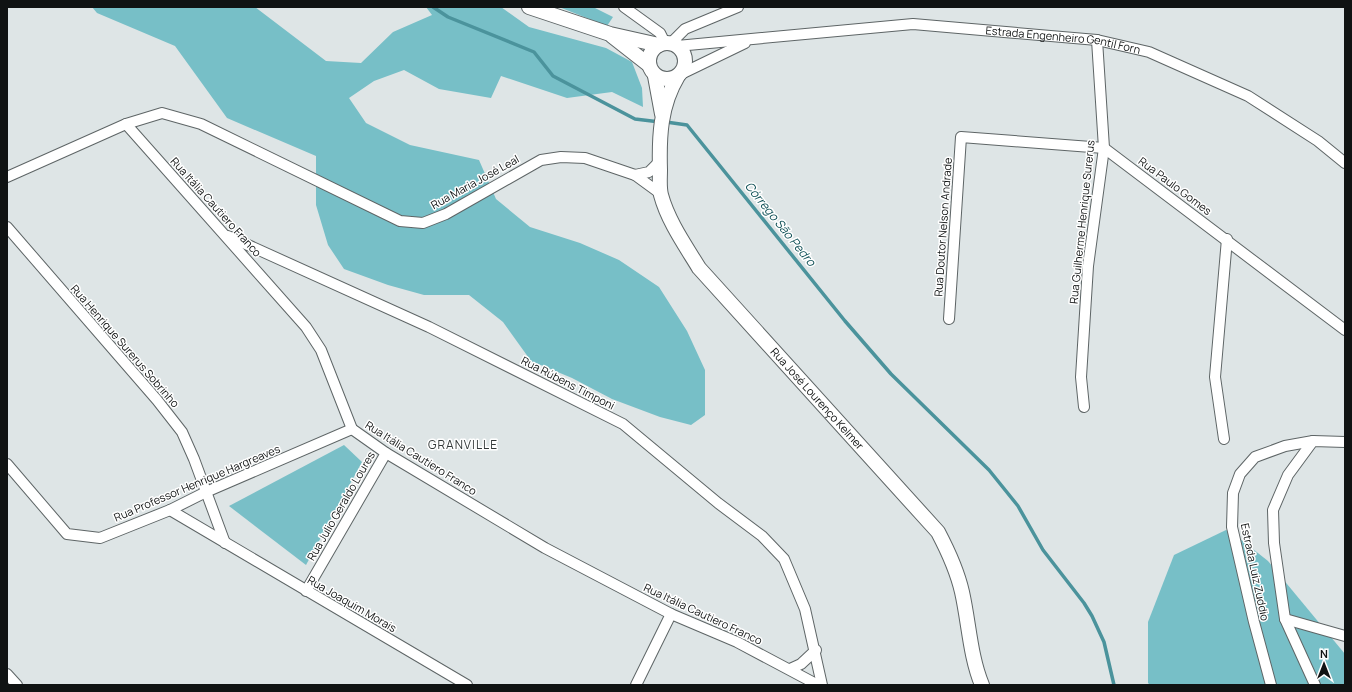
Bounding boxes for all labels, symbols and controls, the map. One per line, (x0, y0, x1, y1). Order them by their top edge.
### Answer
street label: Estrada Engenheiro Gentil Forn (985, 22, 1142, 57)
street label: Rua Guilherme Henrique Surerus (1065, 139, 1098, 305)
street label: Rua Maria José Leal (428, 151, 521, 212)
street label: Rua Paulo Gomes (1136, 153, 1215, 218)
street label: Rua Itália Cautiero Franco (168, 154, 265, 260)
street label: Rua Doutor Nelson Andrade (930, 156, 955, 297)
water label: Córrego São Pedro (741, 178, 820, 270)
street label: Rua Henrique Surerus Sobrinho (68, 281, 183, 411)
street label: Rua José Lourenço Kelmer (768, 344, 868, 452)
street label: Rua Rúbens Timponi (519, 352, 618, 413)
street label: Rua Itália Cautiero Franco (363, 417, 480, 498)
district label: GRANVILLE (428, 436, 498, 453)
street label: Rua Professor Henrique Hargreaves (111, 441, 282, 524)
street label: Rua Julio Geraldo Loures (303, 448, 378, 563)
street label: Estrada Luiz Zuddio (1238, 522, 1273, 622)
street label: Rua Joaquim Morais (305, 572, 400, 635)
street label: Rua Itália Cautiero Franco (642, 579, 765, 648)
north arrow (1304, 644, 1344, 684)
text: N (1320, 646, 1328, 661)

